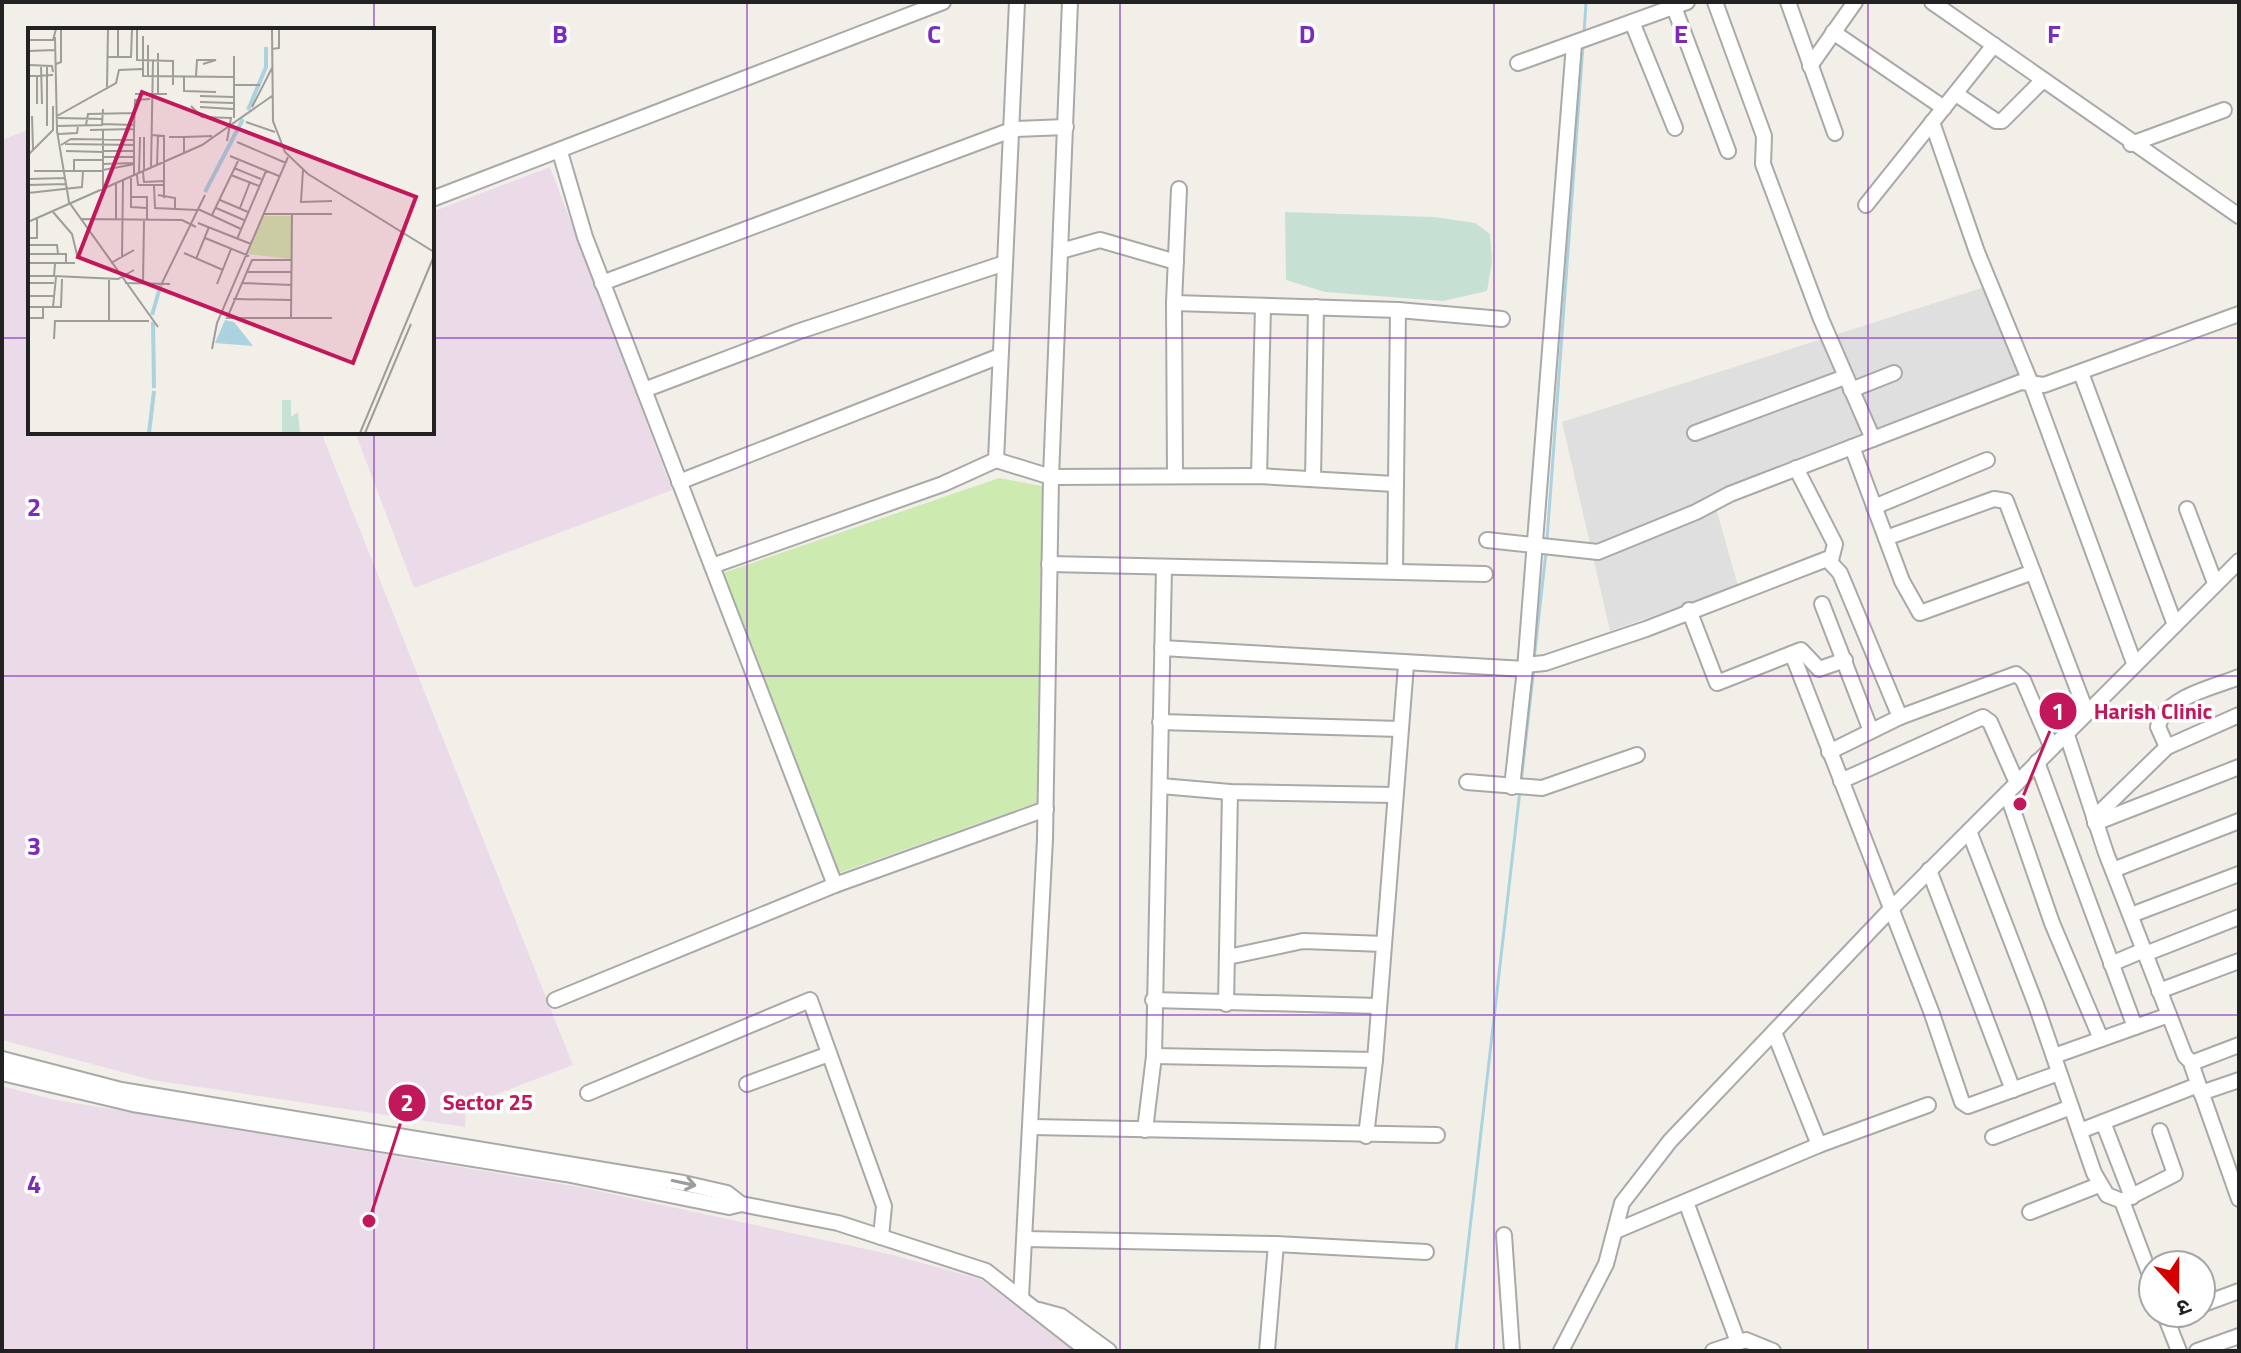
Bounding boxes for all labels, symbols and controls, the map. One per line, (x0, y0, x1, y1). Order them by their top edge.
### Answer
text: B (552, 14, 568, 53)
text: C (927, 14, 941, 53)
text: D (1299, 14, 1315, 53)
text: E (1674, 14, 1688, 53)
text: F (2047, 14, 2061, 53)
inset map (28, 28, 434, 434)
text: 2 (27, 487, 41, 526)
callout: Harish Clinic (2038, 688, 2229, 734)
text: 1 (2051, 693, 2065, 729)
text: Harish Clinic (2094, 694, 2212, 728)
text: 3 (27, 826, 41, 865)
callout: Sector 25 (387, 1080, 550, 1126)
text: 2 (400, 1084, 414, 1120)
text: Sector 25 (443, 1085, 533, 1119)
text: 4 (27, 1164, 41, 1203)
one-way arrow (671, 1177, 697, 1192)
north arrow (2137, 1249, 2217, 1329)
text: उ (2171, 1289, 2196, 1326)

